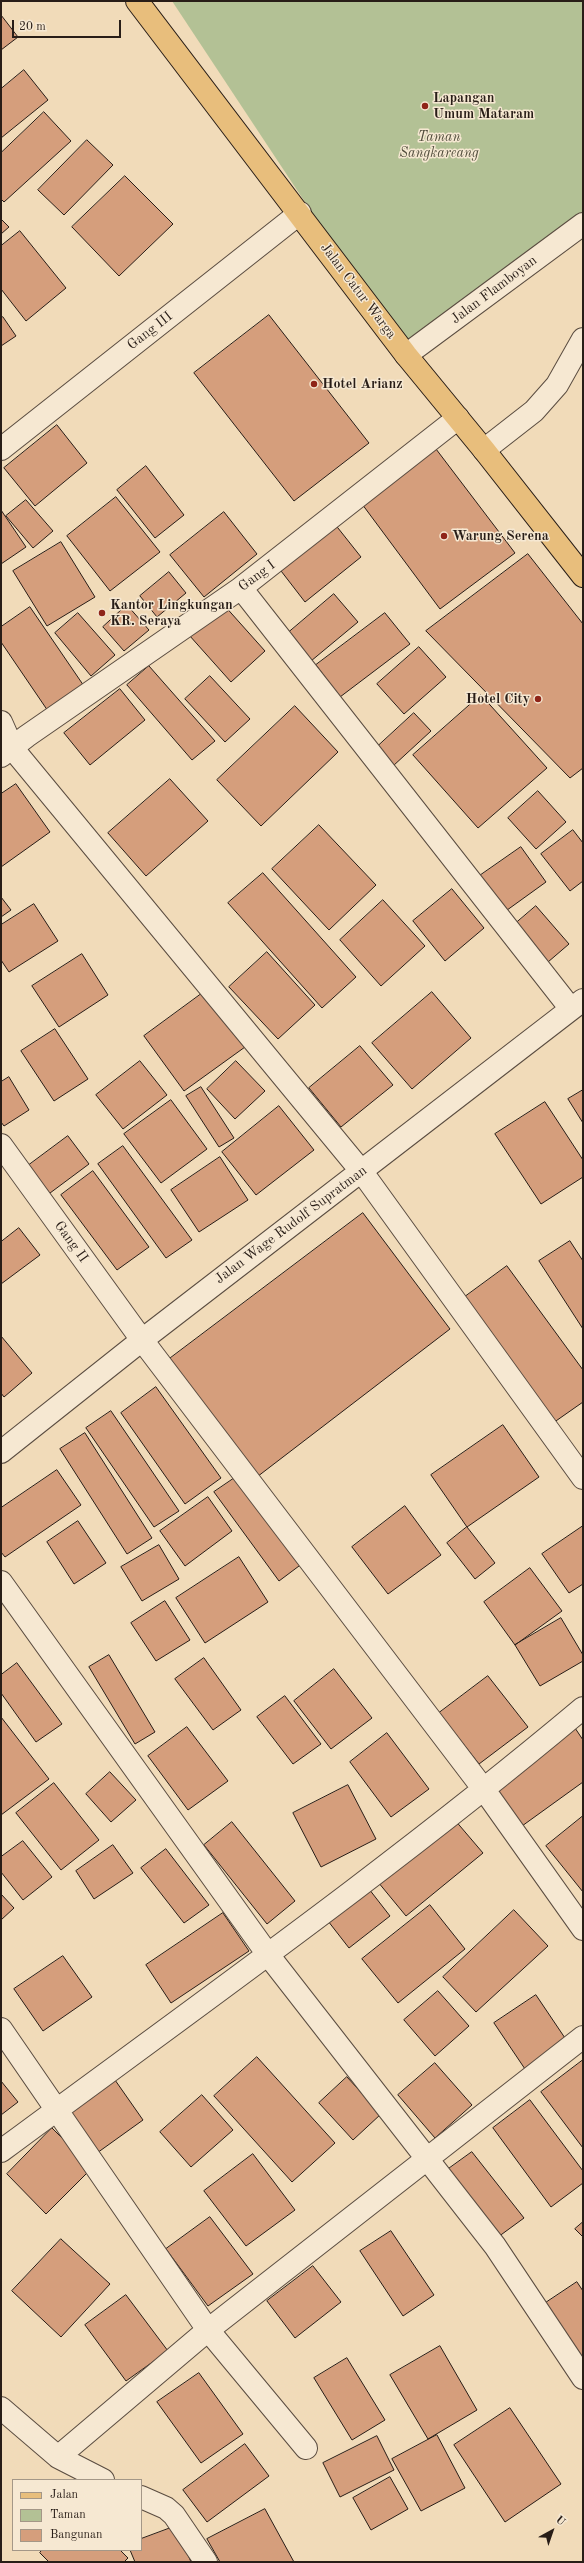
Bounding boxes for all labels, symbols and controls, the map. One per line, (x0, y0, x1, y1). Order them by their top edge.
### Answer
scale bar (14, 12, 123, 38)
text: 20 m (19, 21, 46, 33)
place label: Lapangan Umum Mataram (433, 90, 534, 122)
marker: Lapangan Umum Mataram (420, 101, 430, 111)
park label: Taman Sangkareang (399, 129, 479, 162)
street label: Jalan Catur Warga (316, 240, 400, 342)
street label: Jalan Flamboyan (448, 252, 540, 328)
street label: Gang III (124, 308, 176, 354)
place label: Hotel Arianz (322, 376, 403, 392)
marker: Hotel Arianz (309, 379, 319, 389)
place label: Warung Serena (452, 528, 549, 544)
marker: Warung Serena (439, 531, 449, 541)
street label: Gang I (235, 557, 279, 595)
place label: Kantor Lingkungan KR. Seraya (110, 597, 233, 630)
marker: Kantor Lingkungan KR. Seraya (97, 608, 107, 618)
place label: Hotel City (466, 691, 530, 707)
marker: Hotel City (533, 694, 543, 704)
street label: Jalan Wage Rudolf Supratman (212, 1162, 370, 1288)
street label: Gang II (50, 1218, 92, 1266)
legend (12, 2479, 142, 2551)
text: Jalan (50, 2489, 78, 2501)
text: Taman (50, 2509, 86, 2521)
north arrow (532, 2511, 572, 2551)
text: U (553, 2514, 567, 2528)
text: Bangunan (50, 2529, 102, 2541)

